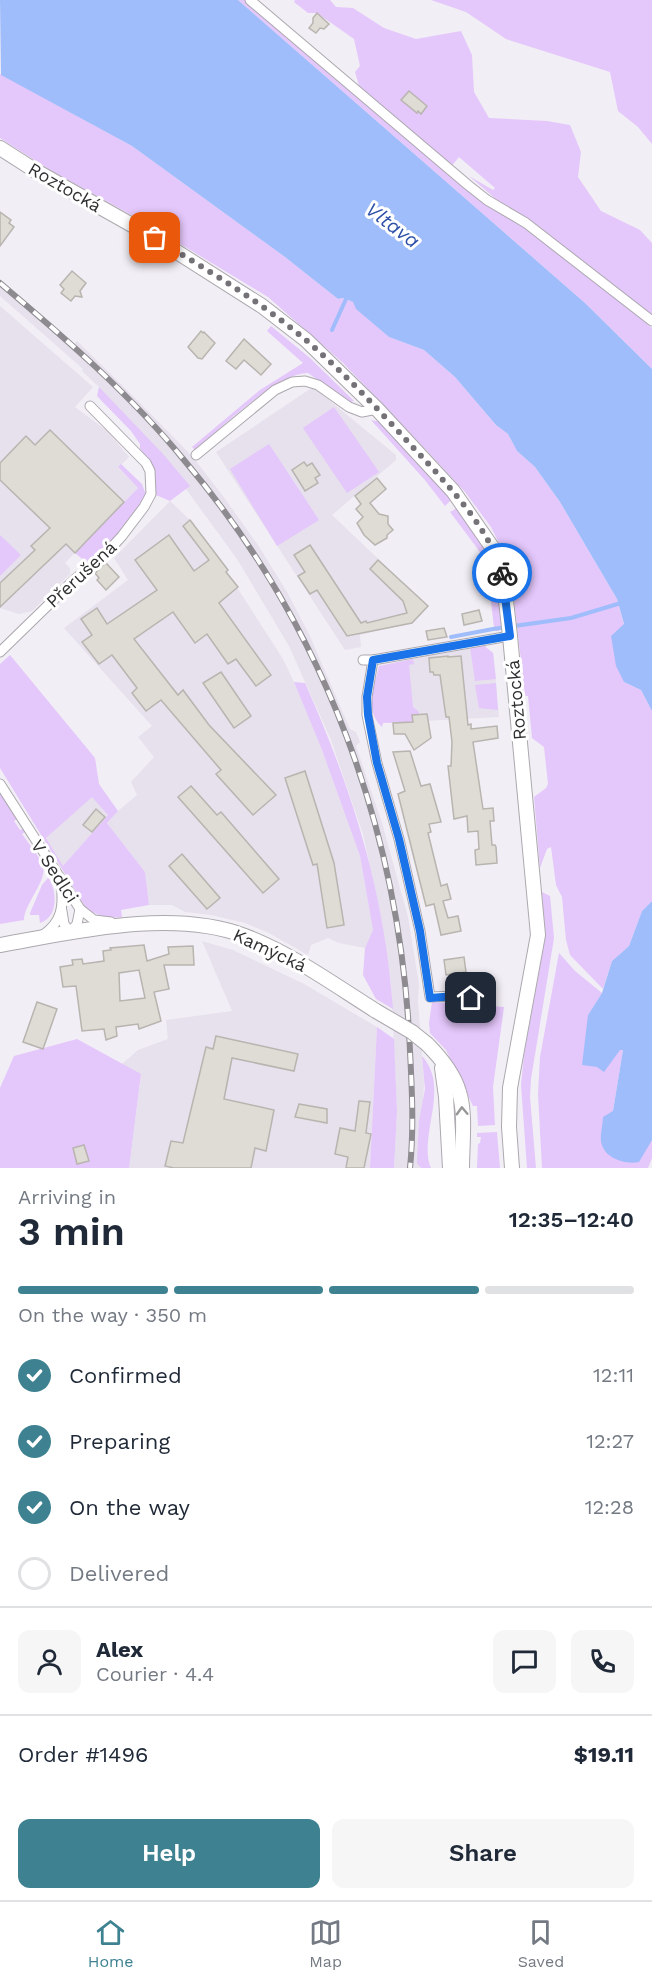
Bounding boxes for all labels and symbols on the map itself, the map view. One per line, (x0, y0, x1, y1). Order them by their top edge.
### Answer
street label: Roztocká (25, 158, 105, 216)
water label: Vltava (361, 197, 425, 253)
pin (129, 212, 180, 263)
street label: Přerušená (42, 536, 120, 612)
courier (472, 543, 532, 603)
street label: Roztocká (502, 659, 530, 741)
street label: V Sedlci (27, 836, 83, 906)
street label: Kamýcká (230, 924, 310, 976)
pin (445, 972, 496, 1023)
one-way arrow (455, 1107, 468, 1116)

